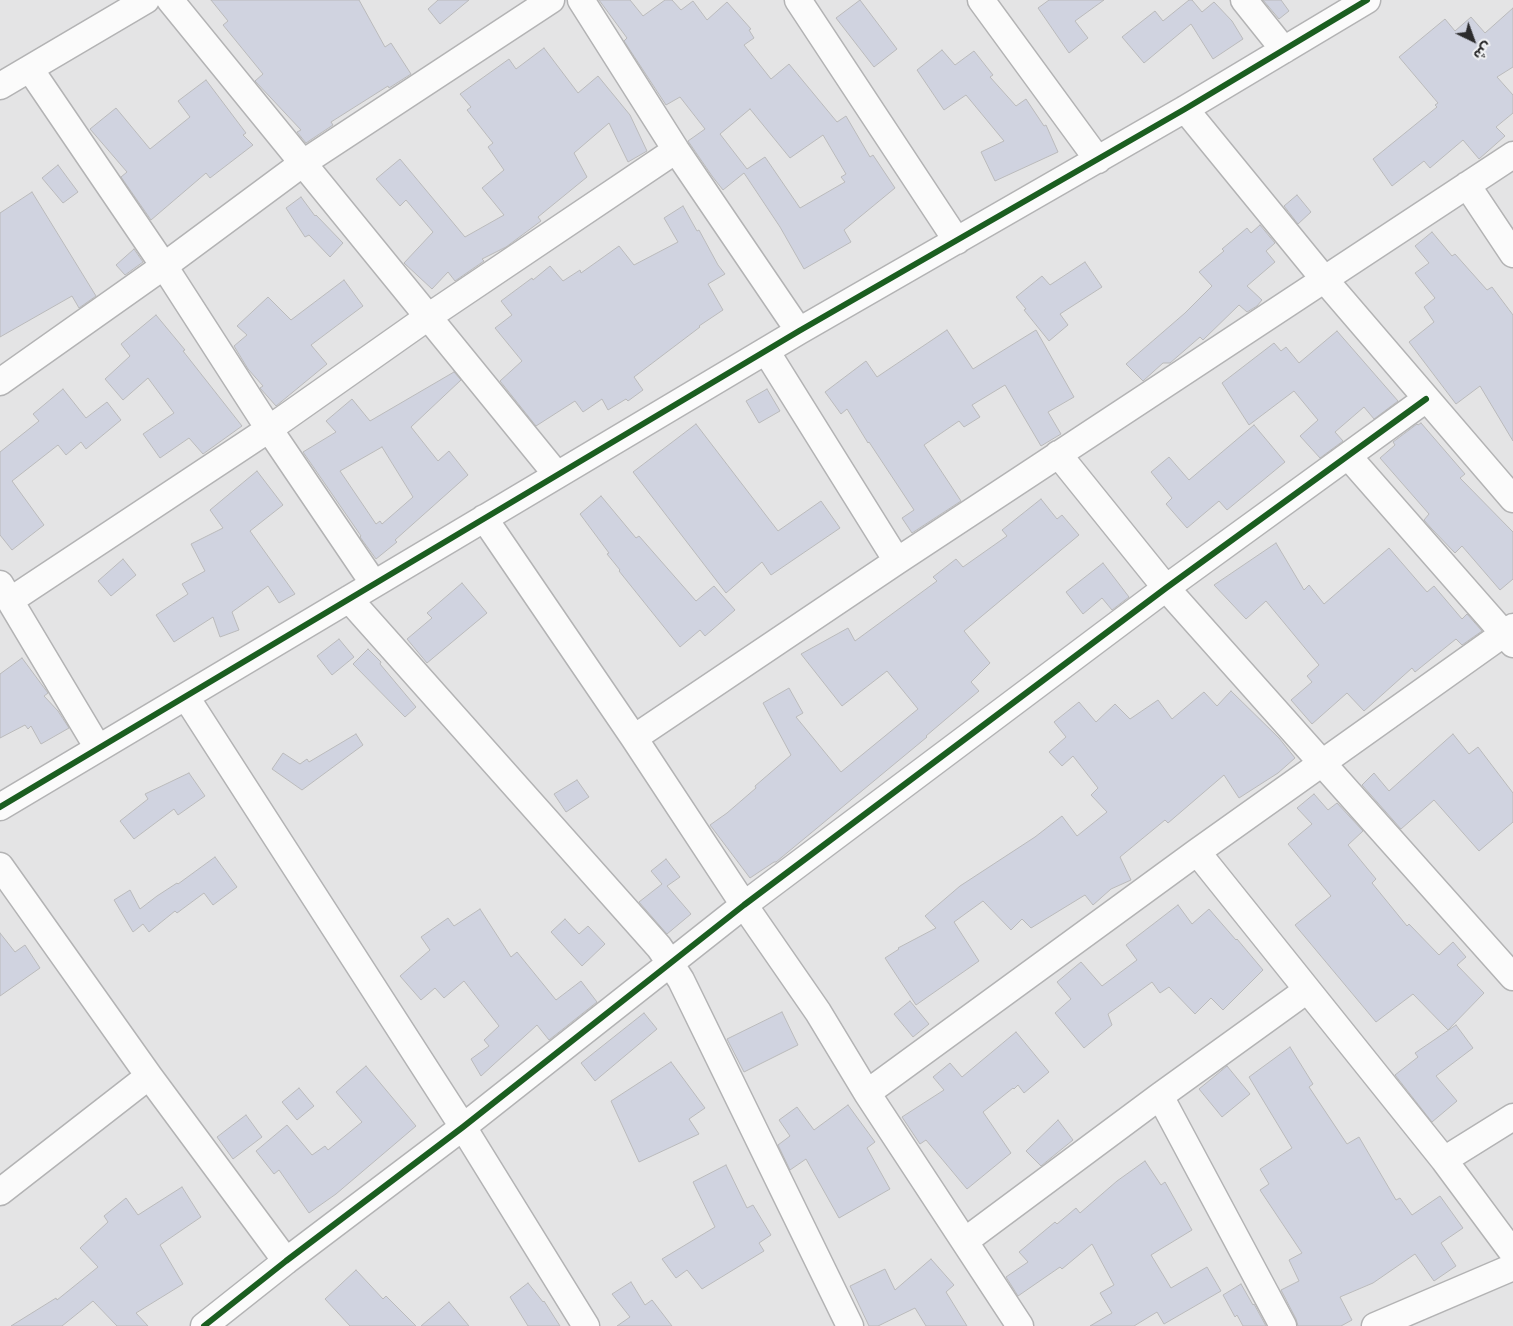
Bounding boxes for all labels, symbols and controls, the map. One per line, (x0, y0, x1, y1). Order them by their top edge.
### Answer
north arrow (1448, 15, 1498, 65)
text: ش (1471, 39, 1496, 64)

